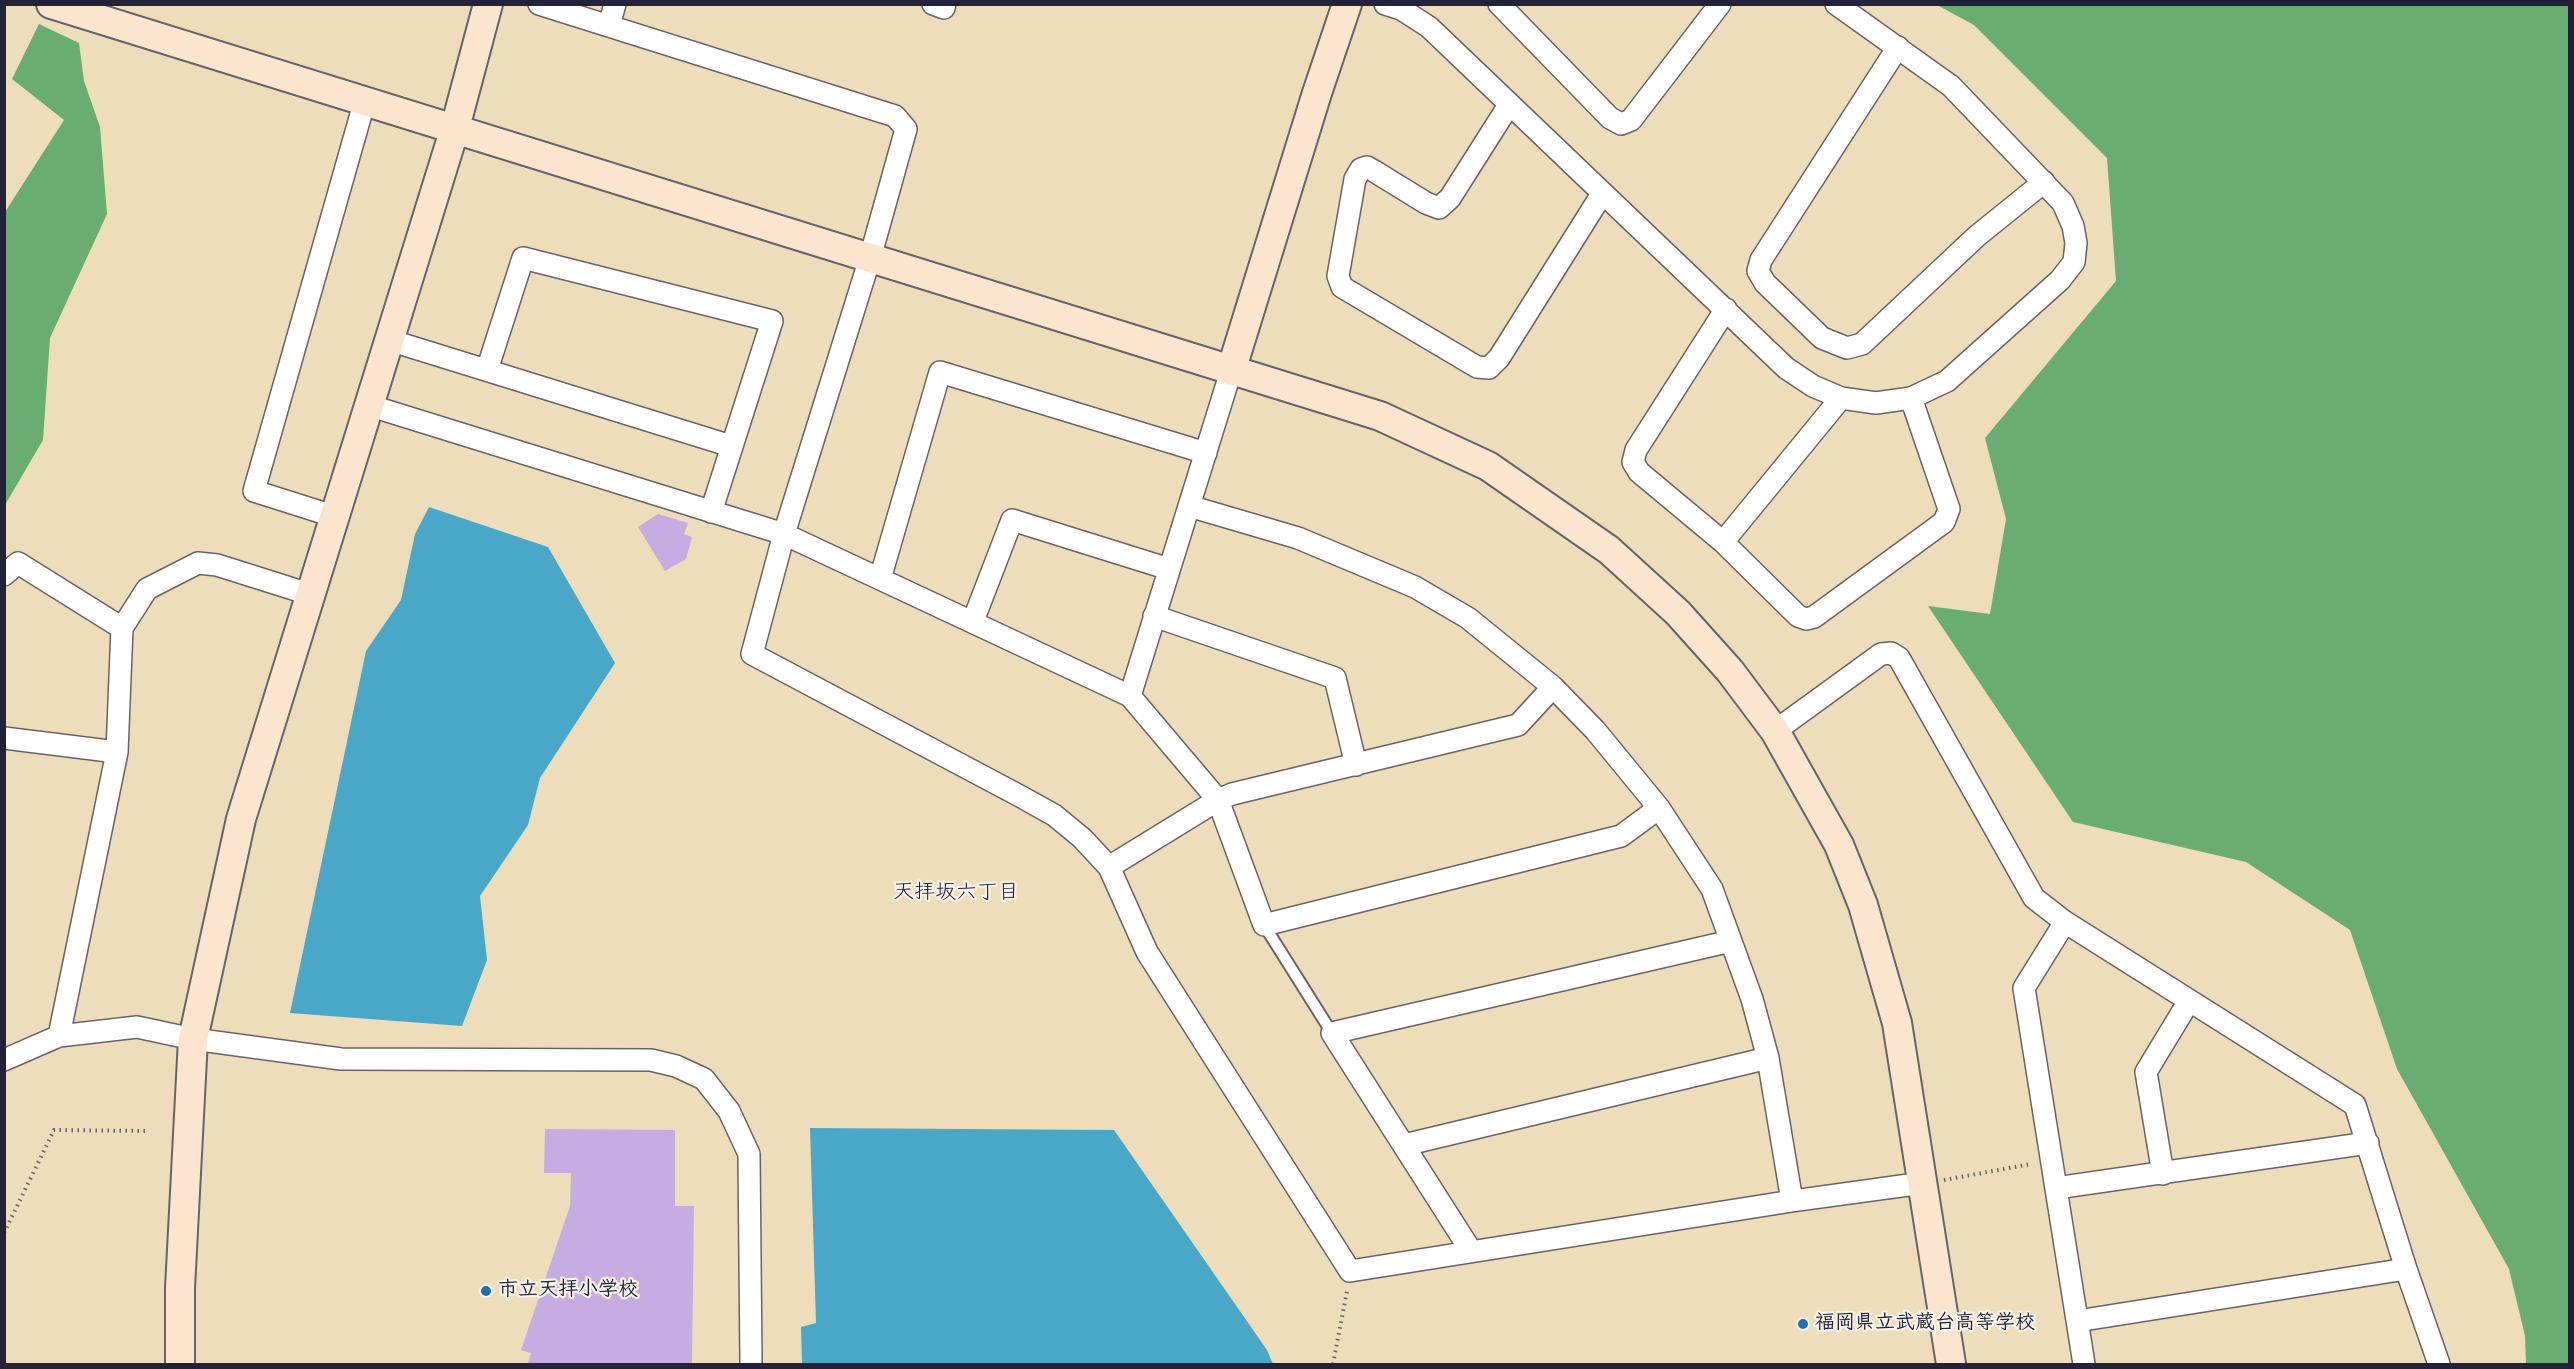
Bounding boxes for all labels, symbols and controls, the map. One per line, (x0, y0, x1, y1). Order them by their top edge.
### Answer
district label: 天拝坂六丁目 (893, 881, 1019, 907)
place label: 市立天拝小学校 (498, 1279, 638, 1303)
marker: 市立天拝小学校 (479, 1284, 493, 1298)
place label: 福岡県立武蔵台高等学校 (1815, 1312, 2035, 1336)
marker: 福岡県立武蔵台高等学校 (1796, 1317, 1810, 1331)

